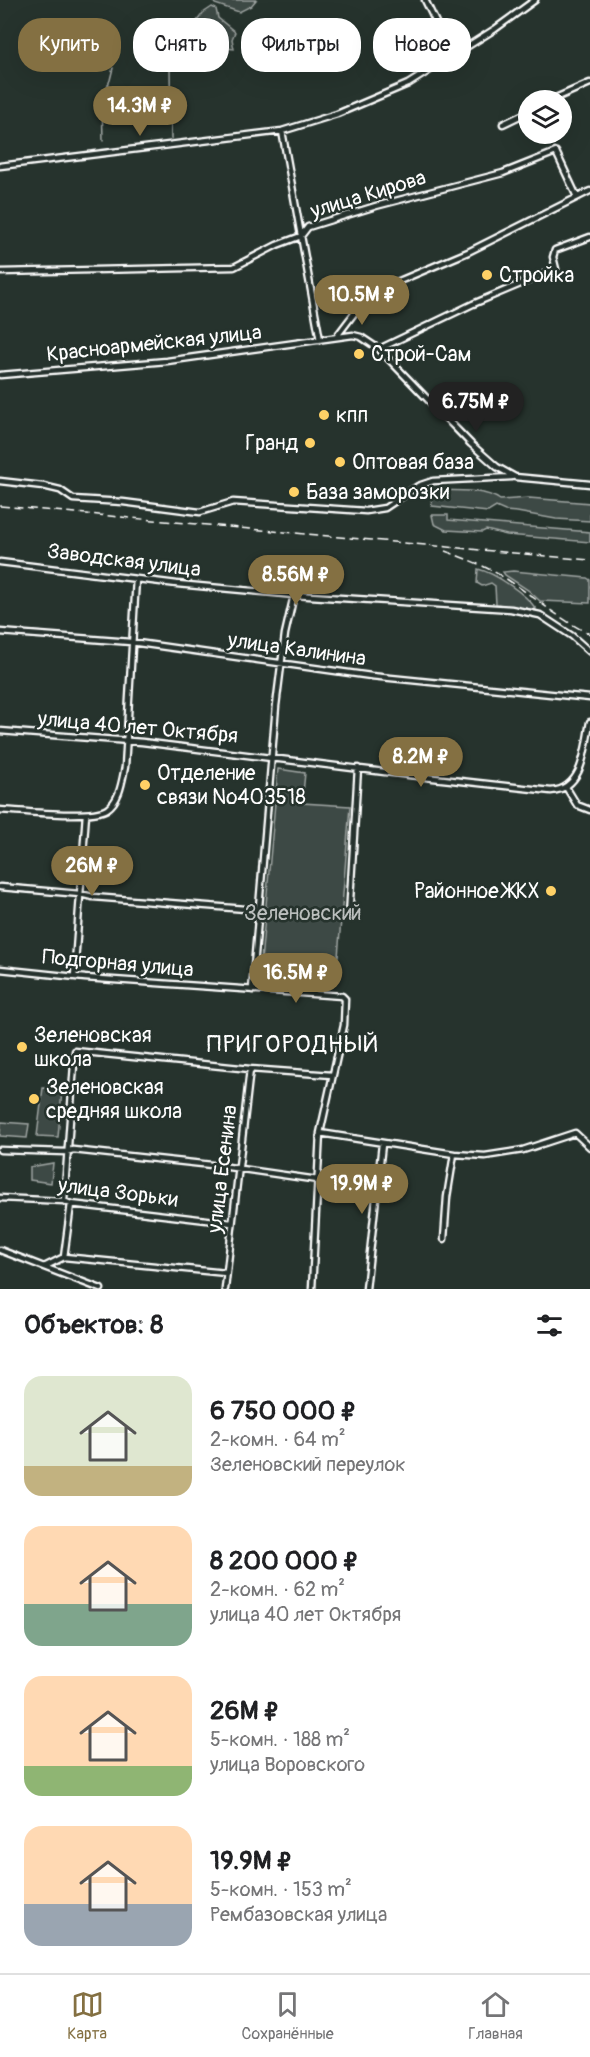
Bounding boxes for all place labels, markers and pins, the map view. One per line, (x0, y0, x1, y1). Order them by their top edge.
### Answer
pin: 14.3M ₽ (85, 86, 195, 137)
place label: Стройка (499, 262, 574, 289)
marker: Стройка (480, 268, 494, 282)
pin: 10.5M ₽ (307, 275, 417, 326)
place label: Строй-Сам (371, 341, 471, 368)
marker: Строй-Сам (352, 347, 366, 361)
pin: 6.75M ₽ (421, 382, 531, 433)
place label: кпп (336, 402, 368, 429)
marker: кпп (317, 408, 331, 422)
place label: Гранд (245, 430, 298, 457)
marker: Гранд (303, 436, 317, 450)
place label: Оптовая база (352, 449, 474, 476)
marker: Оптовая база (333, 455, 347, 469)
place label: База заморозки (306, 479, 449, 506)
marker: База заморозки (287, 485, 301, 499)
pin: 8.56M ₽ (241, 555, 351, 606)
pin: 8.2M ₽ (372, 737, 470, 788)
place label: Отделение связи №403518 (157, 760, 306, 811)
marker: Отделение связи №403518 (138, 778, 152, 792)
pin: 26M ₽ (50, 846, 134, 897)
place label: Районное ЖКХ (414, 878, 539, 905)
marker: Районное ЖКХ (544, 884, 558, 898)
pin: 16.5M ₽ (241, 953, 351, 1004)
place label: Зеленовская школа (34, 1022, 152, 1073)
marker: Зеленовская школа (15, 1040, 29, 1054)
place label: Зеленовская средняя школа (46, 1074, 182, 1125)
marker: Зеленовская средняя школа (27, 1092, 41, 1106)
pin: 19.9M ₽ (307, 1164, 417, 1215)

